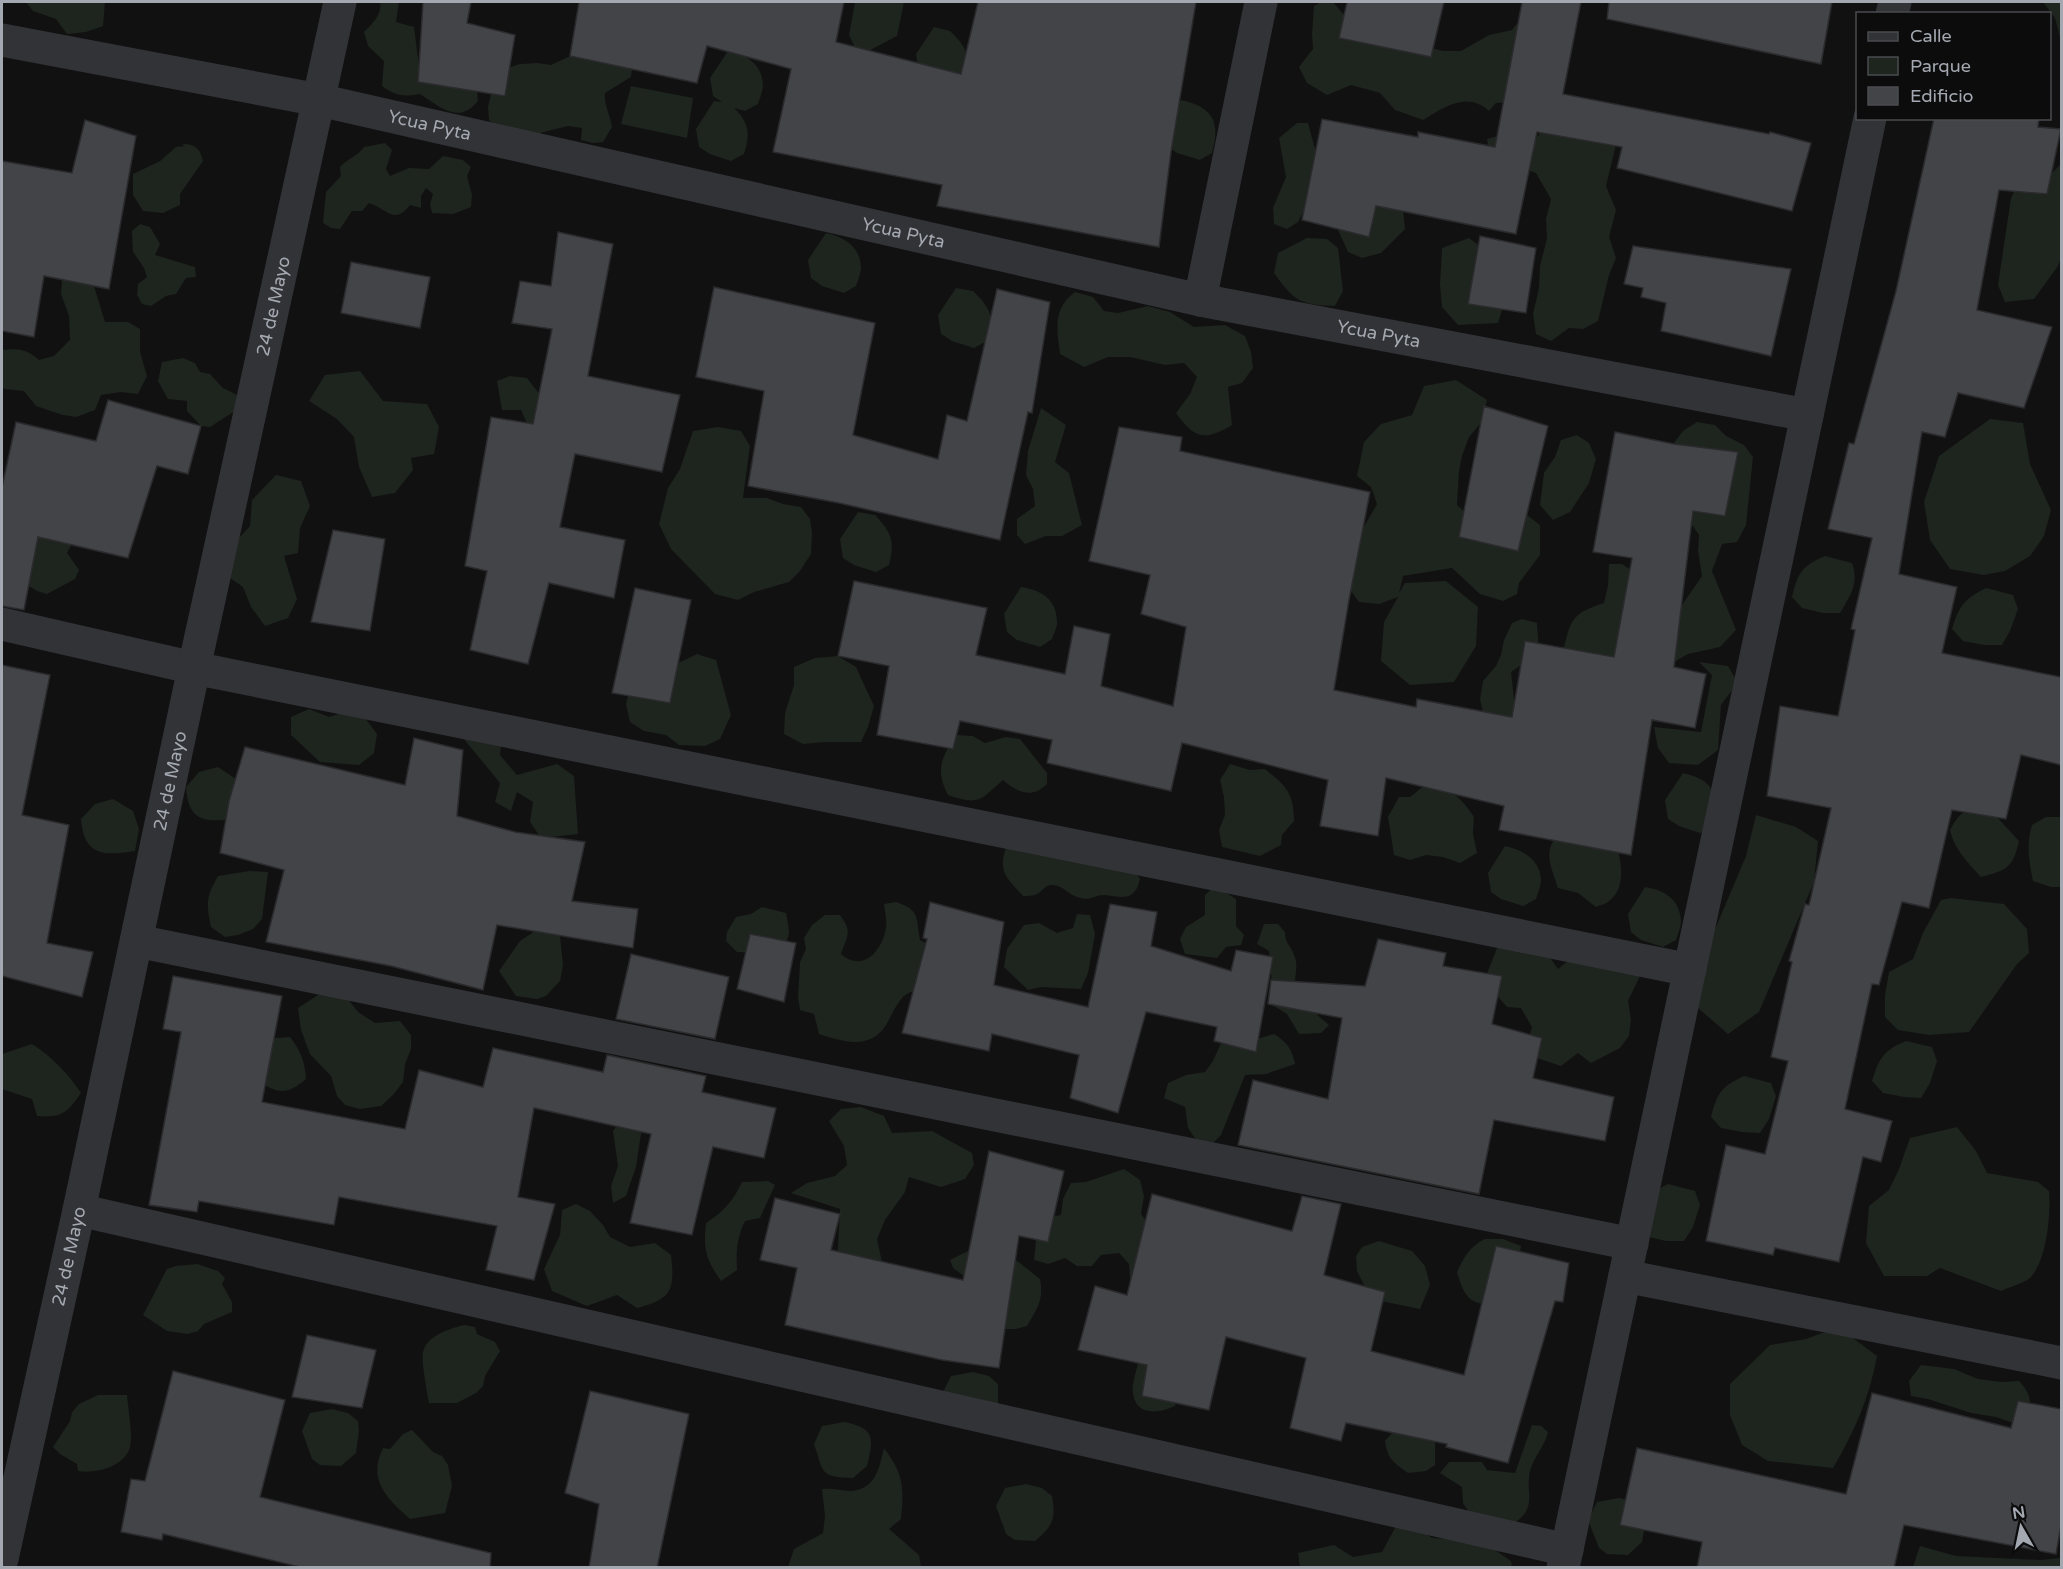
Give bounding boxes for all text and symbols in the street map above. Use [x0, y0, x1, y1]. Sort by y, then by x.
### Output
legend [1856, 12, 2051, 120]
text: Calle [1910, 25, 1952, 47]
text: Parque [1910, 55, 1971, 77]
text: Edificio [1910, 85, 1974, 107]
street label: Ycua Pyta [386, 105, 473, 145]
street label: Ycua Pyta [860, 213, 947, 253]
street label: 24 de Mayo [252, 254, 295, 358]
street label: Ycua Pyta [1335, 315, 1422, 353]
street label: 24 de Mayo [149, 729, 191, 833]
street label: 24 de Mayo [47, 1204, 90, 1308]
north arrow [1991, 1497, 2051, 1557]
text: N [2011, 1502, 2027, 1524]

